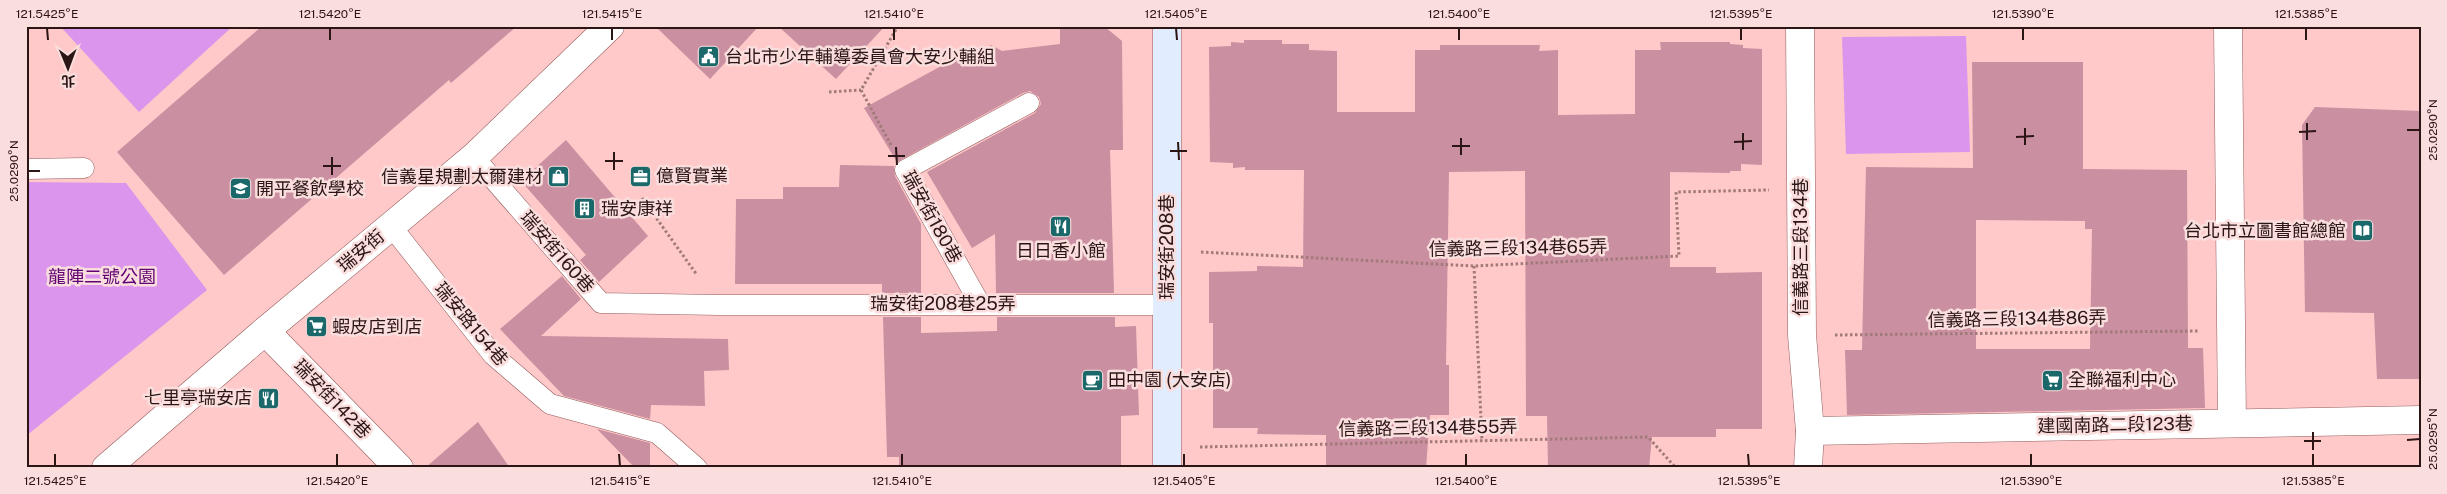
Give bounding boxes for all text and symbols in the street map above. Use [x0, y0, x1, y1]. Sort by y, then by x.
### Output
text: 121.5425°E [16, 7, 78, 21]
text: 121.5420°E [299, 7, 361, 21]
text: 121.5415°E [582, 7, 642, 21]
text: 121.5410°E [864, 7, 924, 21]
text: 121.5405°E [1145, 7, 1207, 21]
text: 121.5400°E [1428, 7, 1490, 21]
text: 121.5395°E [1710, 7, 1772, 21]
text: 121.5390°E [1992, 7, 2054, 21]
text: 121.5385°E [2274, 7, 2338, 21]
north arrow [42, 42, 92, 92]
public building icon: 台北市少年輔導委員會大安少輔組 [697, 45, 721, 69]
place label: 台北市少年輔導委員會大安少輔組 [725, 46, 995, 67]
text: 北 [61, 73, 75, 89]
text: 25.0290°N [2426, 99, 2440, 161]
text: 25.0290°N [7, 140, 21, 202]
office icon: 億賢實業 [628, 164, 652, 188]
shop icon: 信義星規劃太爾建材 [547, 165, 571, 189]
place label: 億賢實業 [656, 165, 728, 186]
place label: 信義星規劃太爾建材 [381, 166, 543, 187]
street label: 瑞安街180巷 [899, 167, 966, 266]
school or university icon: 開平餐飲學校 [228, 177, 252, 201]
place label: 開平餐飲學校 [256, 178, 364, 199]
street label: 信義路三段134巷 [1790, 178, 1811, 316]
street label: 瑞安街208巷 [1156, 194, 1177, 300]
building icon: 瑞安康祥 [573, 197, 597, 221]
place label: 瑞安康祥 [601, 198, 673, 219]
street label: 瑞安街160巷 [516, 207, 599, 297]
restaurant icon: 日日香小館 [1049, 214, 1073, 238]
library icon: 台北市立圖書館總館 [2350, 219, 2374, 243]
place label: 台北市立圖書館總館 [2184, 220, 2346, 241]
street label: 瑞安街 [333, 225, 388, 276]
street label: 信義路三段134巷65弄 [1428, 235, 1608, 260]
place label: 日日香小館 [1016, 240, 1106, 261]
park label: 龍陣二號公園 [48, 266, 156, 287]
street label: 瑞安路154巷 [431, 278, 512, 370]
street label: 瑞安街208巷25弄 [870, 293, 1016, 314]
street label: 信義路三段134巷86弄 [1927, 306, 2107, 331]
supermarket icon: 蝦皮店到店 [304, 315, 328, 339]
place label: 蝦皮店到店 [332, 316, 422, 337]
street label: 瑞安街142巷 [290, 355, 375, 442]
cafe icon: 田中園 (大安店) [1080, 368, 1104, 392]
supermarket icon: 全聯福利中心 [2040, 368, 2064, 392]
place label: 田中園 (大安店) [1108, 369, 1231, 390]
place label: 全聯福利中心 [2068, 369, 2176, 390]
restaurant icon: 七里亭瑞安店 [256, 386, 280, 410]
place label: 七里亭瑞安店 [144, 387, 252, 408]
text: 25.0295°N [2426, 408, 2440, 470]
street label: 建國南路二段123巷 [2037, 413, 2193, 436]
street label: 信義路三段134巷55弄 [1338, 415, 1518, 440]
text: 121.5425°E [24, 474, 86, 488]
text: 121.5420°E [306, 474, 368, 488]
text: 121.5415°E [590, 474, 650, 488]
text: 121.5410°E [872, 474, 932, 488]
text: 121.5405°E [1153, 474, 1215, 488]
text: 121.5400°E [1435, 474, 1497, 488]
text: 121.5395°E [1718, 474, 1780, 488]
text: 121.5390°E [2000, 474, 2062, 488]
text: 121.5385°E [2281, 474, 2345, 488]

